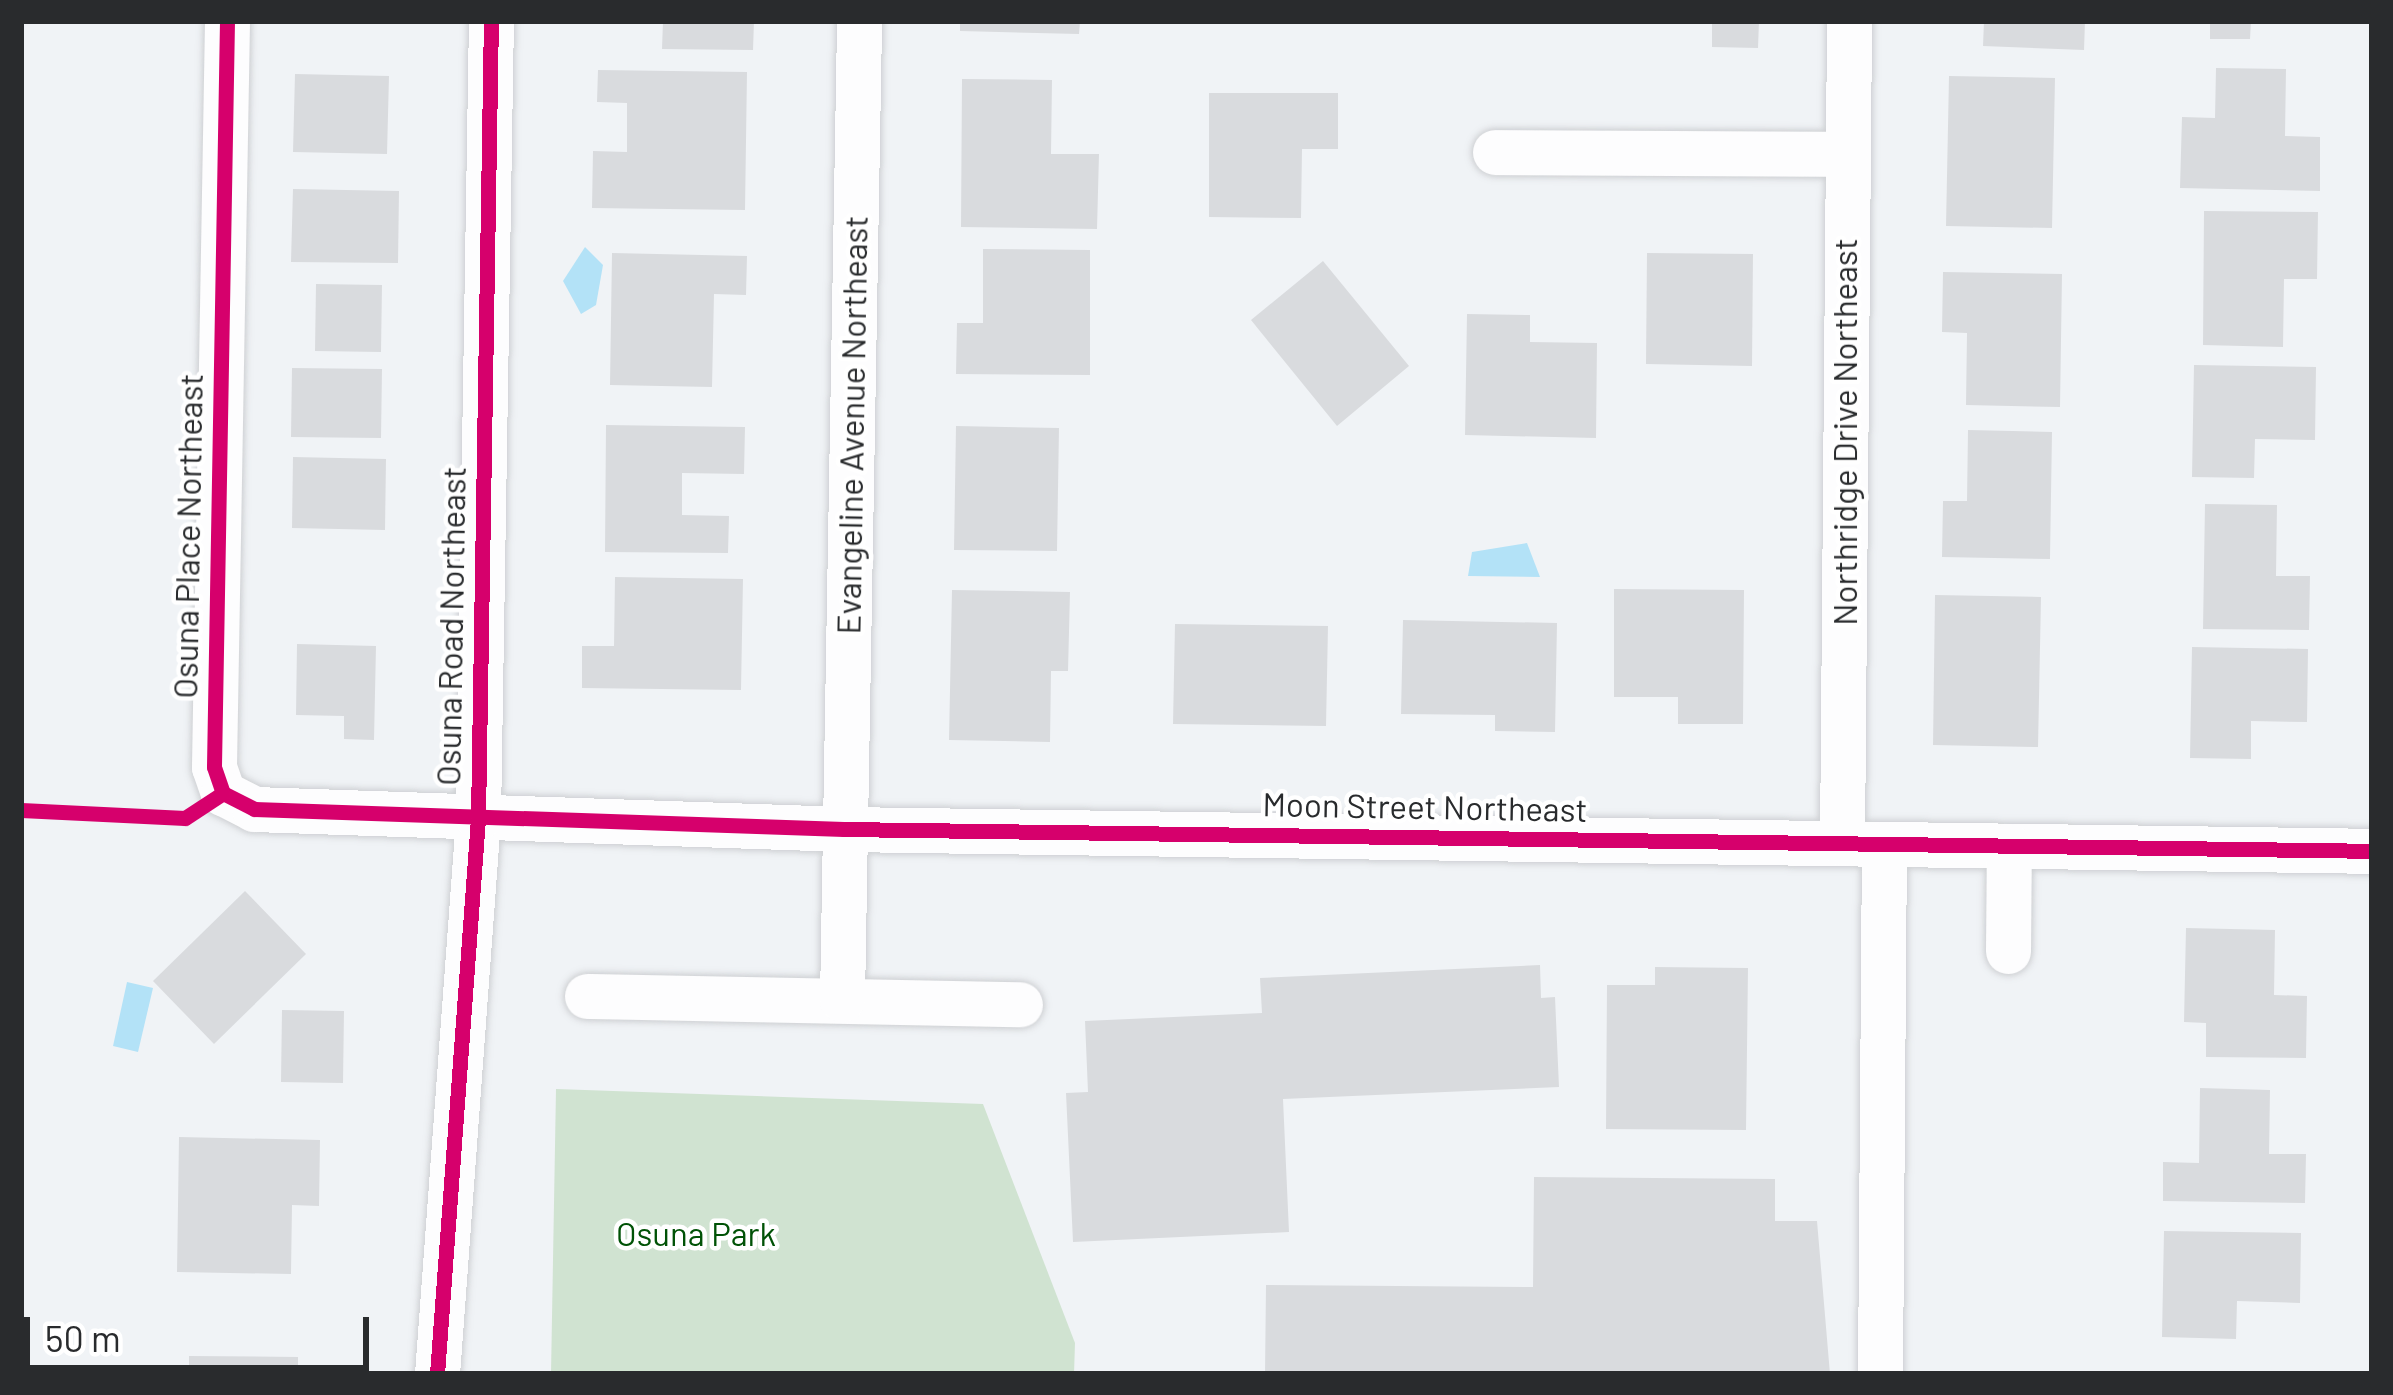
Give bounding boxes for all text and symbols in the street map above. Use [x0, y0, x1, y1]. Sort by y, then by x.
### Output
street label: Evangeline Avenue Northeast [829, 215, 875, 635]
street label: Northridge Drive Northeast [1825, 238, 1865, 626]
street label: Osuna Place Northeast [165, 373, 211, 699]
street label: Osuna Road Northeast [428, 466, 474, 786]
street label: Moon Street Northeast [1262, 784, 1588, 830]
park label: Osuna Park [616, 1214, 776, 1254]
scale bar [30, 1293, 375, 1367]
text: 50 m [45, 1316, 121, 1359]

